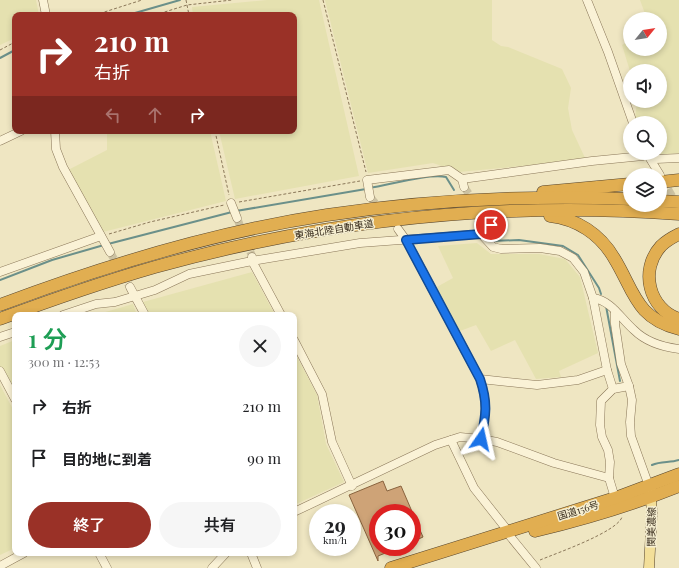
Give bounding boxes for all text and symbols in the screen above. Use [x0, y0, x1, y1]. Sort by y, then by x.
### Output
north arrow [623, 12, 667, 56]
map controls [623, 12, 667, 212]
text: 210 m [94, 22, 169, 59]
icon: right [28, 28, 80, 80]
text: 右折 [94, 60, 130, 84]
button: sound [623, 64, 667, 108]
icon: left [102, 104, 124, 126]
icon: ahead [144, 104, 166, 126]
icon: right [186, 104, 208, 126]
button: search [623, 116, 667, 160]
button: layers [623, 168, 667, 212]
pin [474, 208, 508, 242]
icon: arrive [480, 214, 502, 236]
street label: 東海北陸自動車道 [293, 216, 375, 242]
text: 1 分 [28, 322, 67, 354]
button: close [239, 325, 281, 367]
text: 300 m · 12:53 [28, 353, 100, 370]
icon: right [28, 395, 50, 417]
text: 210 m [242, 396, 281, 416]
text: 右折 [62, 397, 92, 417]
position arrow [460, 418, 502, 460]
icon: arrive [28, 447, 50, 469]
text: 90 m [247, 448, 281, 468]
text: 目的地に到着 [62, 449, 152, 469]
street label: 国道156号 [555, 497, 601, 523]
button: 終了 [28, 502, 151, 548]
button: 共有 [159, 502, 281, 548]
speed limit sign: 30 [369, 504, 421, 556]
street label: 関美濃線 [644, 507, 658, 547]
text: 29 [324, 511, 346, 538]
text: km/h [323, 533, 347, 547]

